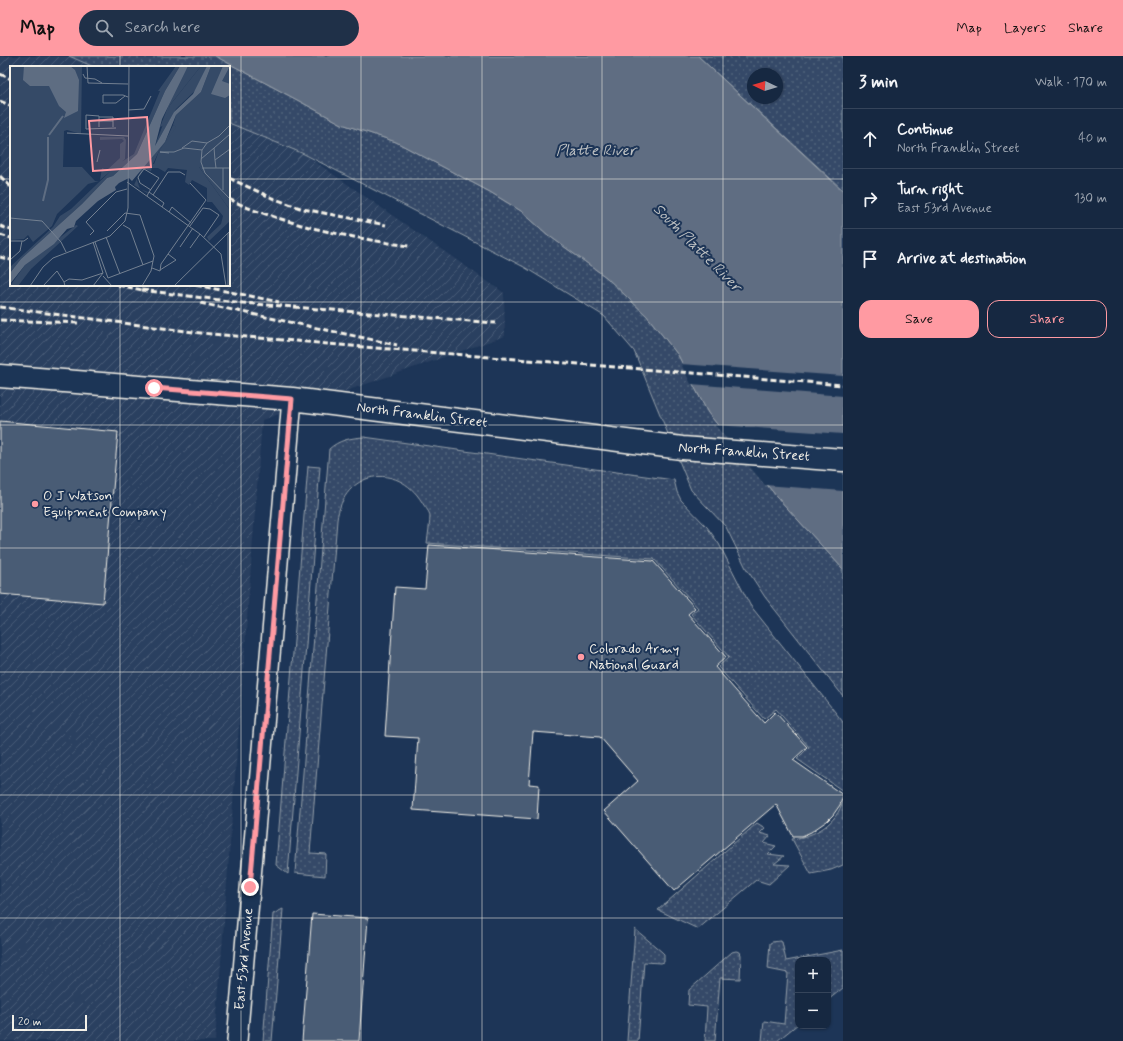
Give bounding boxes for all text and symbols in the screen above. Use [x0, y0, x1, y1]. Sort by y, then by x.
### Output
search box [79, 10, 359, 46]
text: Map [20, 16, 55, 41]
icon: search [93, 17, 115, 39]
text: Search here [125, 18, 200, 38]
text: Map [956, 19, 982, 37]
text: Layers [1004, 19, 1046, 37]
text: Share [1068, 19, 1103, 37]
inset map [10, 66, 230, 286]
north arrow [747, 68, 783, 104]
text: 3 min [859, 71, 898, 93]
text: Walk · 170 m [1035, 74, 1107, 91]
text: Continue [897, 120, 953, 140]
icon: ahead [859, 128, 881, 150]
text: 40 m [1078, 130, 1107, 147]
text: North Franklin Street [897, 140, 1019, 157]
water label: Platte River [556, 141, 638, 161]
text: Turn right [897, 180, 964, 200]
icon: right [859, 188, 881, 210]
text: 130 m [1074, 190, 1107, 207]
water label: South Platte River [649, 200, 747, 298]
text: East 53rd Avenue [897, 200, 992, 217]
icon: arrive [859, 248, 881, 270]
text: Arrive at destination [897, 249, 1026, 269]
button: Save [859, 300, 979, 338]
button: Share [987, 300, 1107, 338]
route start [145, 379, 163, 397]
street label: North Franklin Street [356, 398, 488, 432]
street label: North Franklin Street [678, 438, 810, 466]
place label: O J Watson Equipment Company [43, 487, 167, 521]
marker: O J Watson Equipment Company [30, 499, 40, 509]
place label: Colorado Army National Guard [589, 640, 679, 674]
marker: Colorado Army National Guard [576, 652, 586, 662]
route end [241, 878, 259, 896]
street label: East 53rd Avenue [231, 907, 257, 1011]
map controls [795, 957, 831, 1029]
button: + [795, 957, 831, 993]
button: − [795, 993, 831, 1029]
scale bar [12, 1013, 87, 1032]
text: 20 m [18, 1015, 41, 1029]

